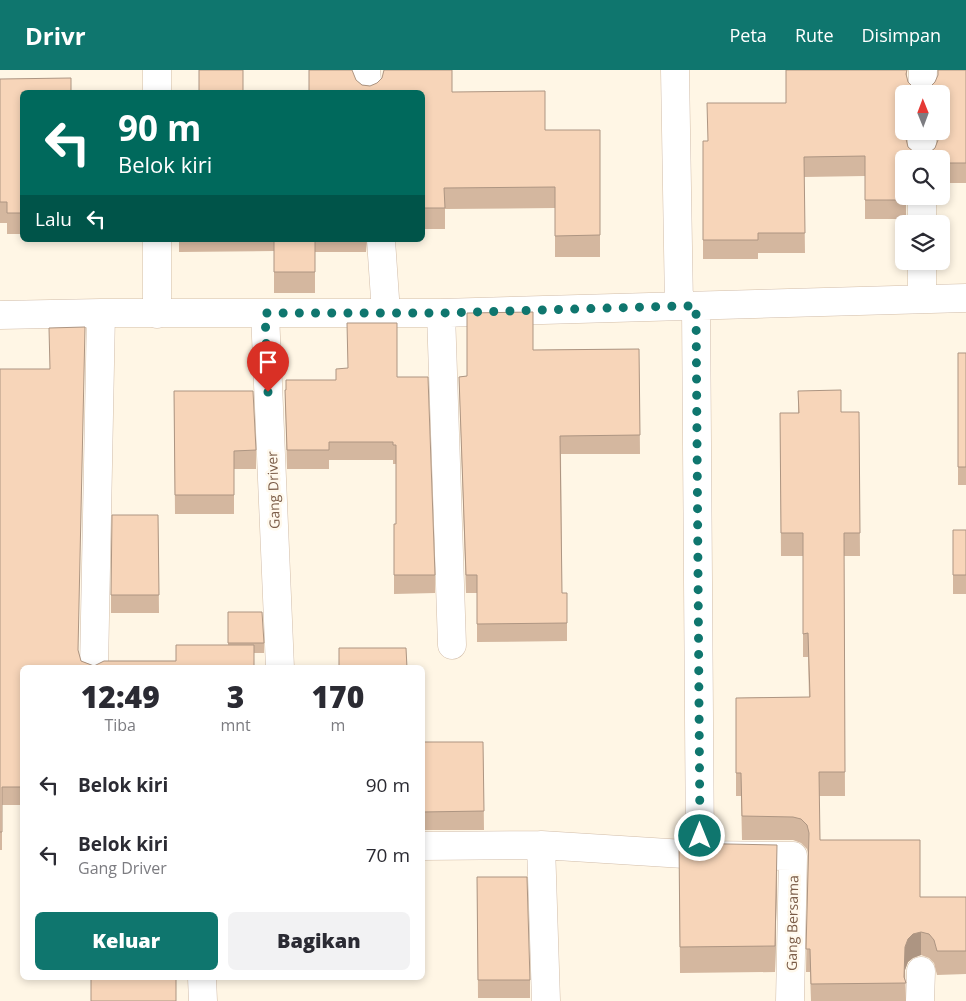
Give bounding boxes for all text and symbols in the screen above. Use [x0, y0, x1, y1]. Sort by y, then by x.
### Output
text: Drivr [25, 19, 86, 52]
text: Peta [730, 23, 767, 47]
text: Rute [795, 23, 834, 47]
text: Disimpan [862, 23, 941, 47]
north arrow [895, 85, 950, 140]
map controls [895, 85, 950, 270]
text: 90 m [118, 104, 201, 151]
icon: left [35, 110, 100, 175]
text: Belok kiri [118, 149, 212, 179]
button: search [895, 150, 950, 205]
icon: left [82, 205, 110, 233]
text: Lalu [35, 206, 72, 232]
button: layers [895, 215, 950, 270]
pin [247, 341, 289, 392]
icon: arrive [254, 348, 282, 376]
street label: Gang Driver [262, 451, 284, 529]
text: 12:49 [81, 676, 160, 717]
text: 3 [227, 676, 244, 717]
text: 170 [312, 676, 364, 717]
text: Tiba [104, 714, 136, 736]
text: mnt [220, 714, 251, 736]
text: m [330, 714, 345, 736]
icon: left [35, 771, 63, 799]
text: Belok kiri [78, 772, 168, 798]
text: 90 m [366, 772, 410, 798]
position arrow [673, 809, 725, 861]
text: Belok kiri [78, 831, 168, 857]
icon: left [35, 841, 63, 869]
text: 70 m [366, 842, 410, 868]
text: Gang Driver [78, 857, 167, 879]
street label: Gang Bersama [782, 875, 802, 971]
button: Keluar [35, 912, 218, 970]
button: Bagikan [228, 912, 410, 970]

